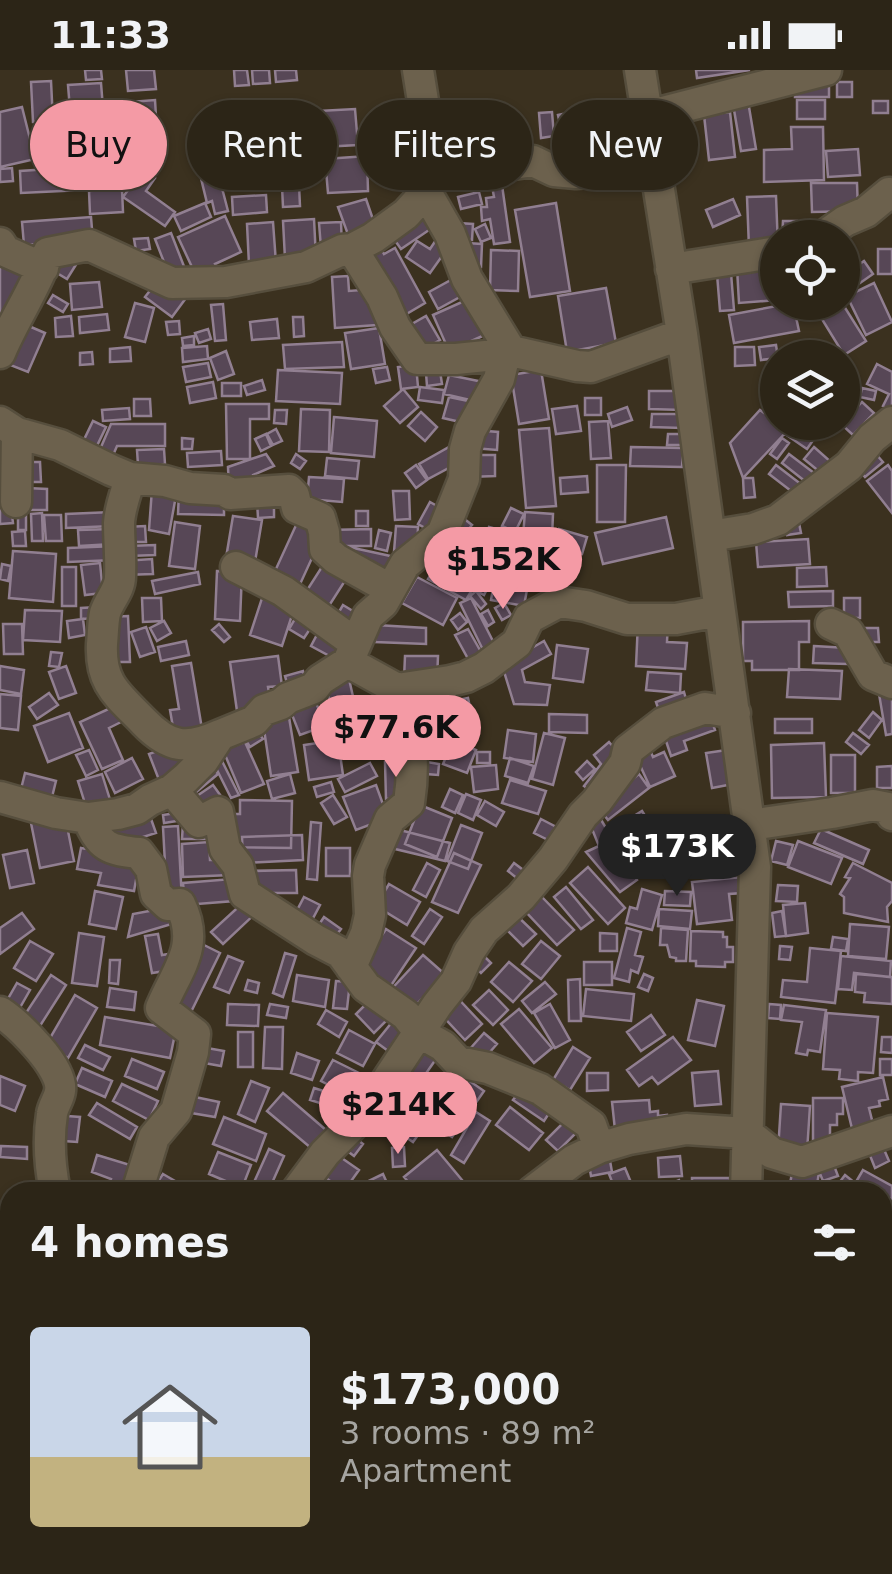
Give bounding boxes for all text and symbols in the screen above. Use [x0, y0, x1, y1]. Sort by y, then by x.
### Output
text: 11:33 [50, 13, 171, 57]
chip: Buy [30, 100, 167, 190]
chip: Rent [187, 100, 337, 190]
chip: Filters [357, 100, 532, 190]
chip: New [552, 100, 698, 190]
map controls [760, 220, 860, 440]
button: locate [760, 220, 860, 320]
button: layers [760, 340, 860, 440]
pin: $152K [433, 527, 573, 612]
text: $152K [446, 540, 560, 578]
pin: $77.6K [315, 695, 477, 780]
text: $77.6K [333, 708, 459, 746]
pin: $173K [607, 814, 747, 899]
text: $173K [620, 827, 734, 865]
pin: $214K [328, 1072, 468, 1157]
text: $214K [341, 1085, 455, 1123]
icon: filters [807, 1215, 862, 1270]
text: 4 homes [30, 1218, 230, 1267]
text: $173,000 [340, 1365, 561, 1414]
icon: home [110, 1367, 230, 1487]
text: 3 rooms · 89 m² [340, 1414, 595, 1452]
text: Apartment [340, 1452, 511, 1490]

